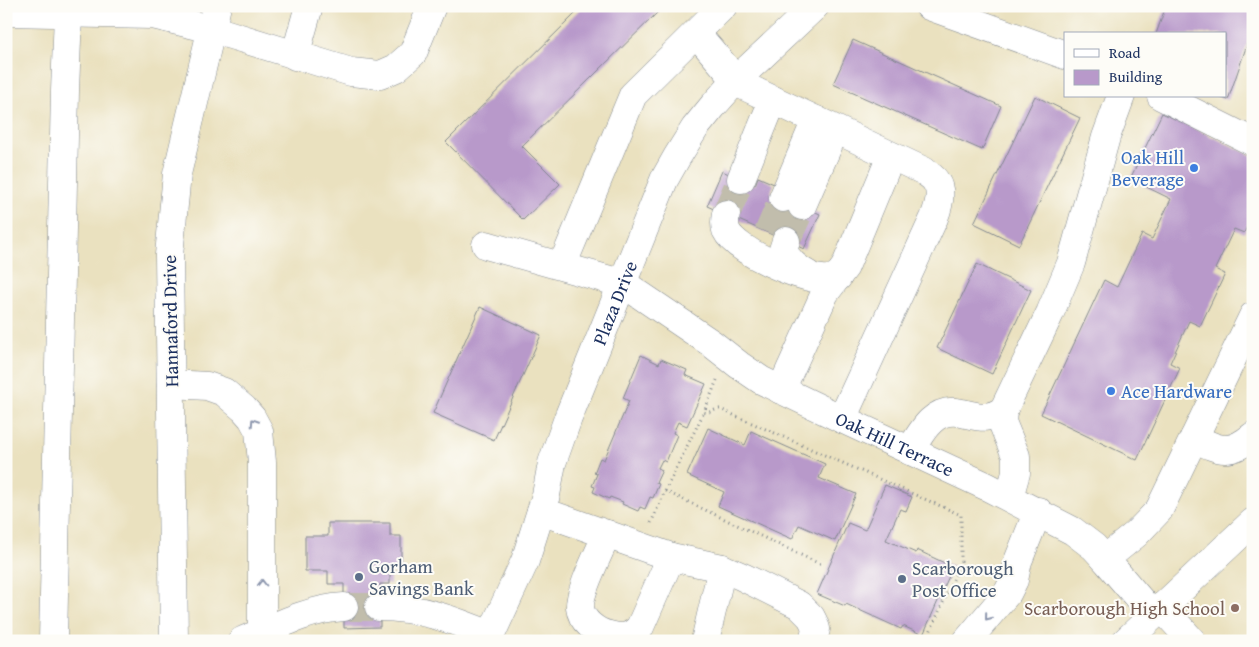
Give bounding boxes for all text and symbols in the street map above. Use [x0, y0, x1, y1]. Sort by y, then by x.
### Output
legend [1064, 32, 1226, 98]
text: Road [1109, 42, 1140, 63]
text: Building [1109, 66, 1163, 87]
place label: Oak Hill Beverage [1111, 143, 1184, 193]
marker: Oak Hill Beverage [1188, 162, 1200, 174]
street label: Hannaford Drive [155, 255, 185, 387]
street label: Plaza Drive [585, 256, 644, 349]
place label: Ace Hardware [1121, 377, 1232, 405]
marker: Ace Hardware [1105, 385, 1117, 397]
street label: Oak Hill Terrace [831, 404, 959, 483]
one-way arrow [251, 419, 260, 428]
place label: Gorham Savings Bank [369, 552, 474, 602]
place label: Scarborough Post Office [912, 554, 1014, 604]
marker: Gorham Savings Bank [353, 571, 365, 583]
marker: Scarborough Post Office [896, 573, 908, 585]
one-way arrow [257, 579, 267, 586]
place label: Scarborough High School [1024, 594, 1225, 622]
marker: Scarborough High School [1229, 602, 1241, 614]
one-way arrow [985, 611, 993, 620]

